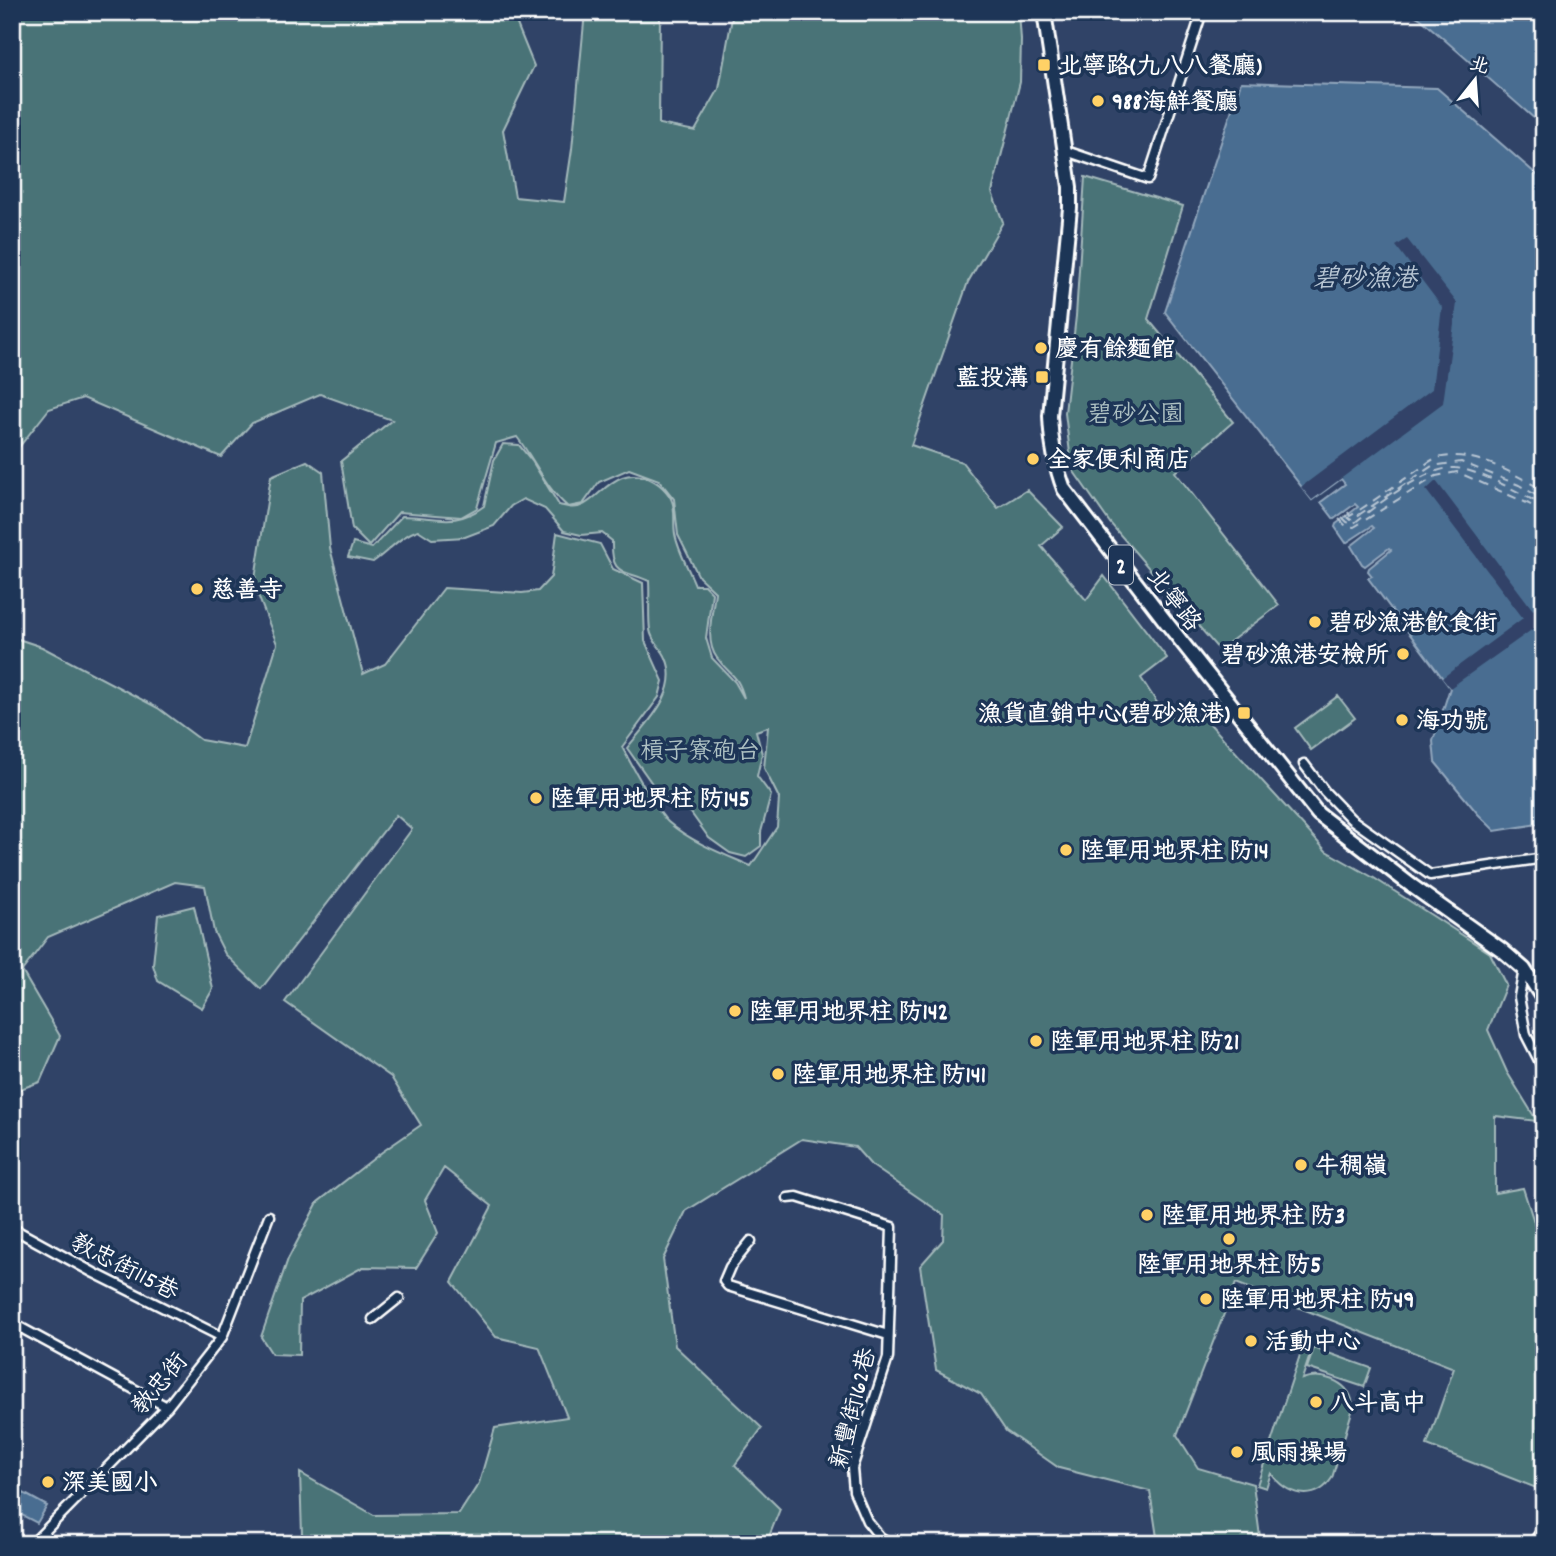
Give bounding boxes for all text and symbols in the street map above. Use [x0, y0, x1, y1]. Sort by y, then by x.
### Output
north arrow [1440, 46, 1510, 116]
place label: 北寧路(九八八餐廳) [1058, 51, 1262, 85]
text: 北 [1466, 51, 1492, 83]
marker: 北寧路(九八八餐廳) [1036, 57, 1052, 73]
place label: 988海鮮餐廳 [1112, 87, 1238, 121]
marker: 988海鮮餐廳 [1090, 93, 1106, 109]
water label: 碧砂漁港 [1313, 262, 1420, 299]
place label: 慶有餘麵館 [1055, 334, 1175, 368]
marker: 慶有餘麵館 [1033, 340, 1049, 356]
place label: 藍投溝 [956, 363, 1028, 397]
marker: 藍投溝 [1034, 369, 1050, 385]
park label: 碧砂公園 [1088, 399, 1184, 433]
place label: 全家便利商店 [1047, 445, 1191, 479]
marker: 全家便利商店 [1025, 451, 1041, 467]
road number: 2 [1109, 545, 1133, 584]
street label: 北寧路 [1137, 562, 1208, 640]
place label: 慈善寺 [211, 575, 283, 609]
marker: 慈善寺 [189, 581, 205, 597]
place label: 碧砂漁港飲食街 [1329, 608, 1497, 642]
marker: 碧砂漁港飲食街 [1307, 614, 1323, 630]
place label: 碧砂漁港安檢所 [1221, 640, 1389, 674]
marker: 碧砂漁港安檢所 [1395, 646, 1411, 662]
place label: 漁貨直銷中心(碧砂漁港) [978, 699, 1230, 733]
marker: 漁貨直銷中心(碧砂漁港) [1236, 705, 1252, 721]
place label: 海功號 [1416, 706, 1488, 740]
marker: 海功號 [1394, 712, 1410, 728]
park label: 槓子寮砲台 [640, 736, 760, 770]
place label: 陸軍用地界柱 防145 [550, 784, 750, 818]
marker: 陸軍用地界柱 防145 [528, 790, 544, 806]
place label: 陸軍用地界柱 防14 [1080, 836, 1269, 870]
marker: 陸軍用地界柱 防14 [1058, 842, 1074, 858]
place label: 陸軍用地界柱 防142 [749, 997, 948, 1031]
marker: 陸軍用地界柱 防142 [727, 1003, 743, 1019]
place label: 陸軍用地界柱 防21 [1050, 1027, 1239, 1061]
marker: 陸軍用地界柱 防21 [1028, 1033, 1044, 1049]
place label: 陸軍用地界柱 防141 [792, 1060, 986, 1094]
marker: 陸軍用地界柱 防141 [770, 1066, 786, 1082]
place label: 牛稠嶺 [1315, 1151, 1387, 1185]
marker: 牛稠嶺 [1293, 1157, 1309, 1173]
place label: 陸軍用地界柱 防3 [1161, 1201, 1345, 1235]
marker: 陸軍用地界柱 防3 [1139, 1207, 1155, 1223]
street label: 教忠街115巷 [64, 1227, 184, 1311]
marker: 陸軍用地界柱 防5 [1221, 1231, 1237, 1247]
place label: 陸軍用地界柱 防5 [1137, 1250, 1321, 1284]
place label: 陸軍用地界柱 防49 [1220, 1285, 1414, 1319]
marker: 陸軍用地界柱 防49 [1198, 1291, 1214, 1307]
place label: 活動中心 [1265, 1327, 1361, 1361]
marker: 活動中心 [1243, 1333, 1259, 1349]
street label: 新豐街162巷 [823, 1345, 886, 1473]
street label: 教忠街 [125, 1346, 197, 1423]
place label: 八斗高中 [1330, 1388, 1426, 1422]
marker: 八斗高中 [1308, 1394, 1324, 1410]
place label: 風雨操場 [1251, 1438, 1347, 1472]
marker: 風雨操場 [1229, 1444, 1245, 1460]
place label: 深美國小 [62, 1468, 158, 1502]
marker: 深美國小 [40, 1474, 56, 1490]

